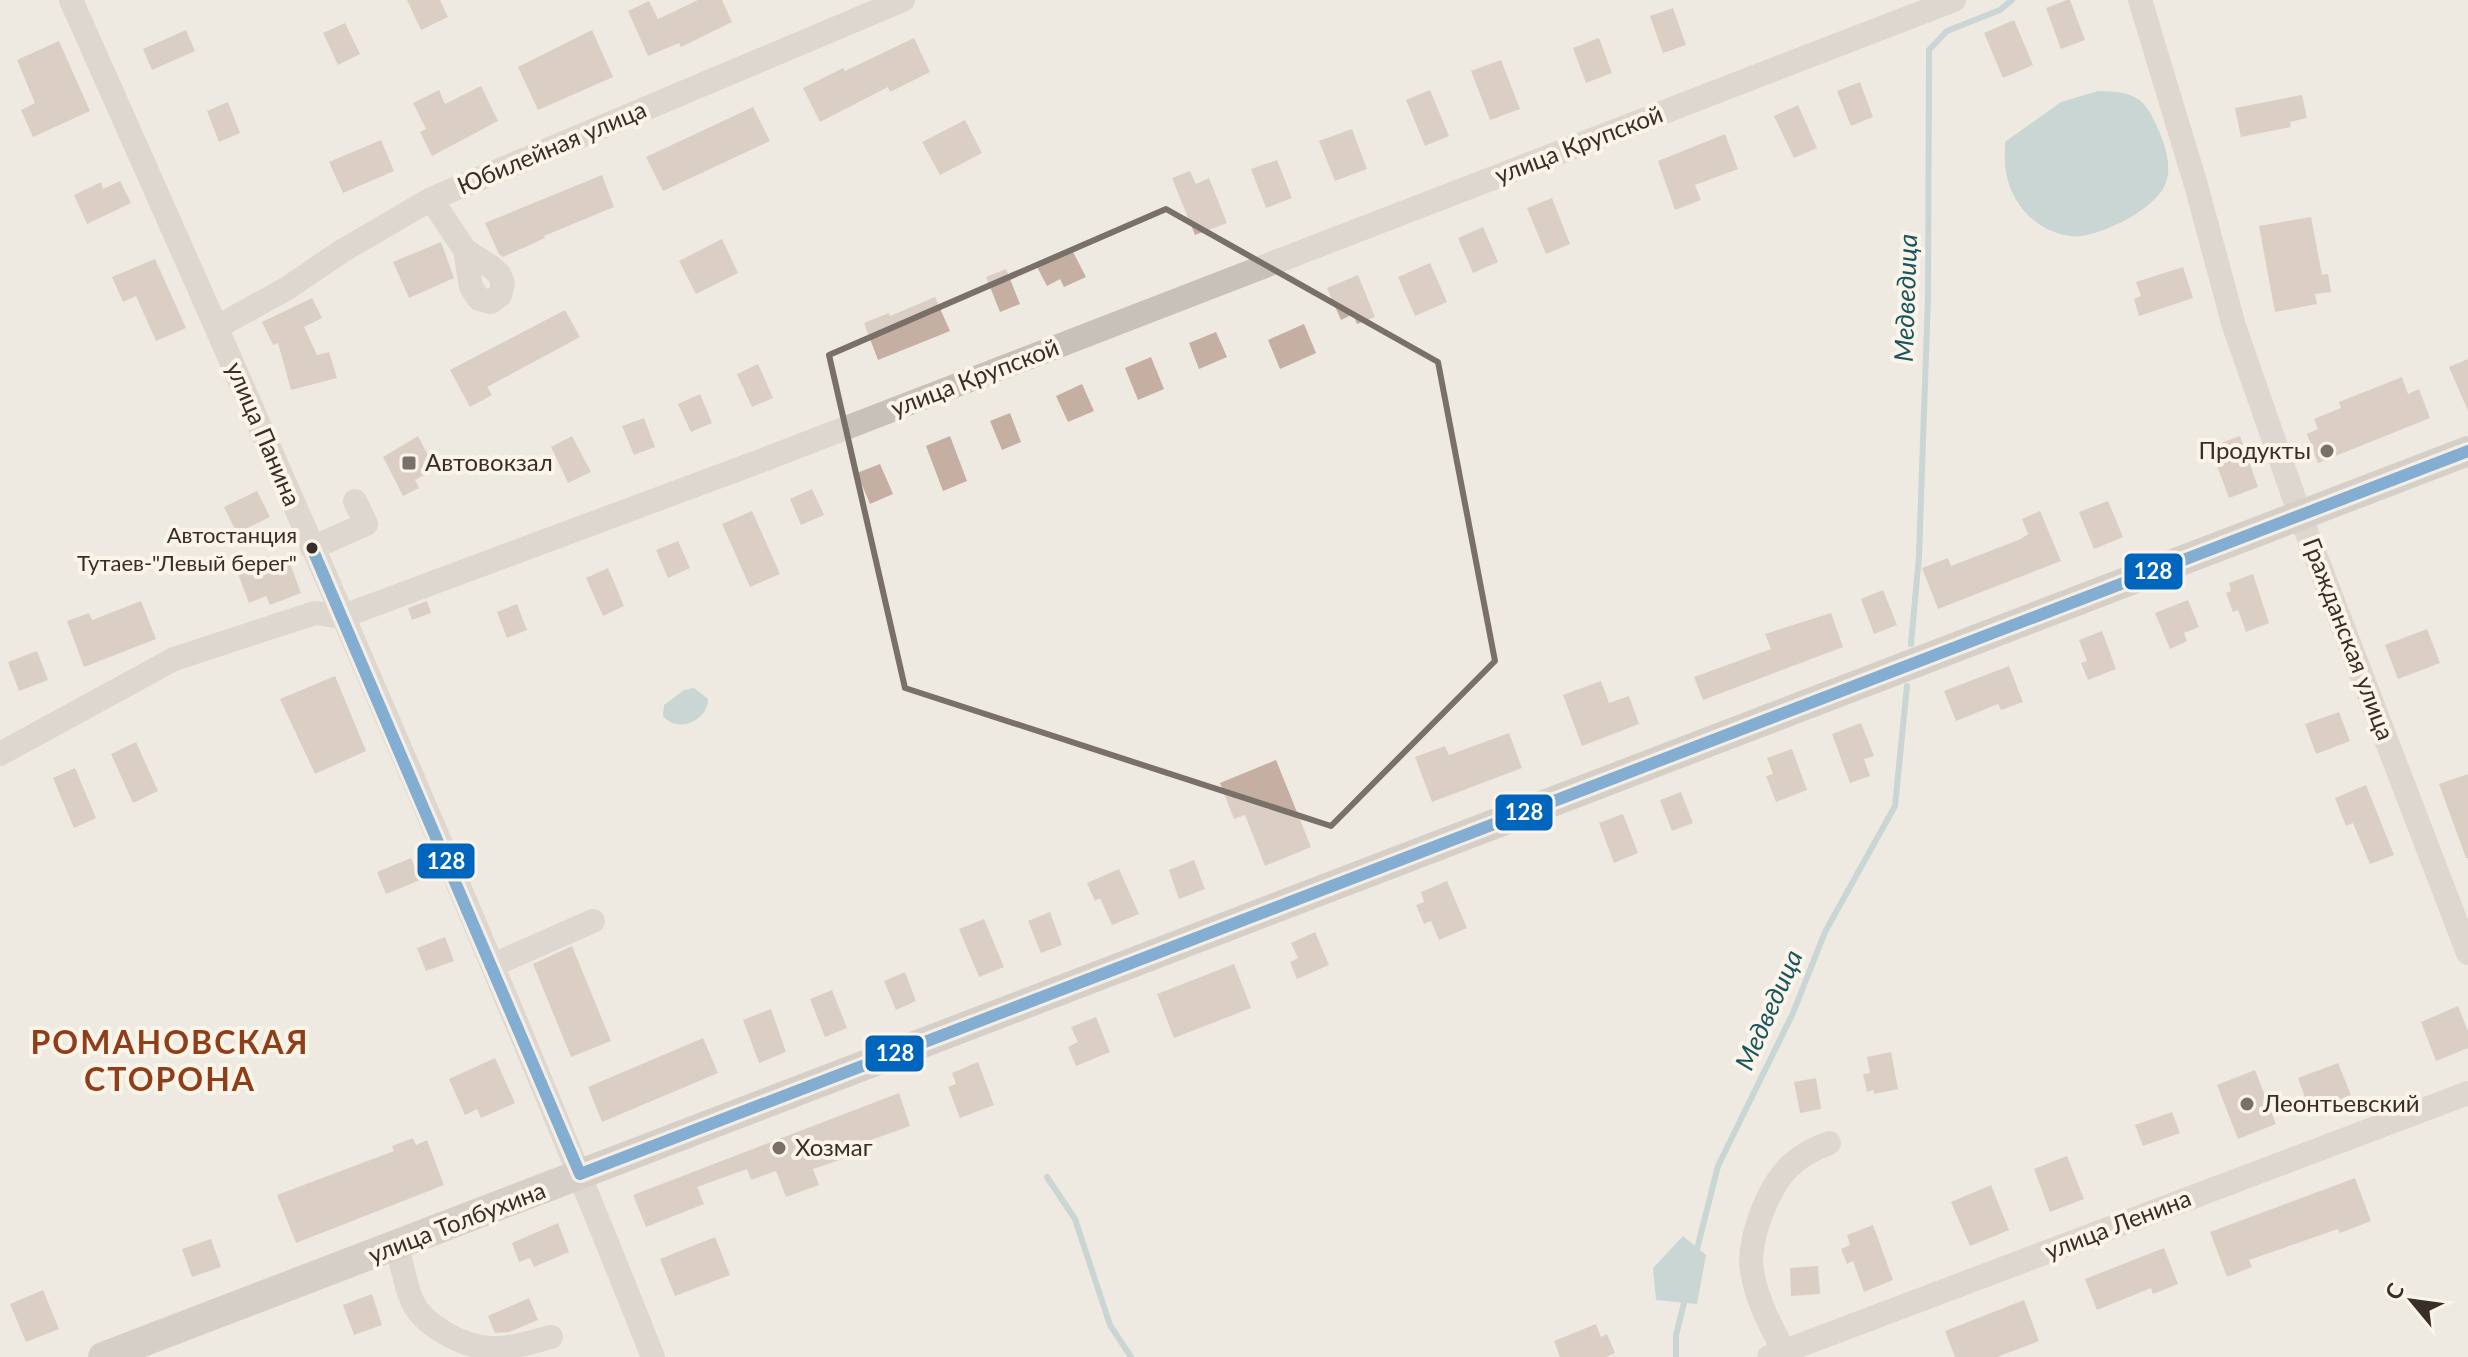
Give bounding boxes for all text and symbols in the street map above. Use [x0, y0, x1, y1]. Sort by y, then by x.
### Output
street label: Юбилейная улица [453, 94, 650, 199]
street label: улица Крупской [1490, 98, 1666, 189]
water label: Медведица [1887, 233, 1923, 363]
street label: улица Крупской [886, 331, 1062, 422]
street label: улица Панина [221, 357, 308, 510]
place label: Продукты [2198, 435, 2311, 464]
marker: Продукты [2318, 442, 2336, 460]
place label: Автовокзал [425, 447, 553, 476]
marker: Автовокзал [400, 454, 418, 472]
place label: Автостанция Тутаев-"Левый берег" [77, 521, 297, 576]
street label: Гражданская улица [2298, 533, 2401, 744]
marker: Автостанция Тутаев-"Левый берег" [304, 540, 320, 556]
line badge: 128 [2123, 552, 2184, 591]
text: 128 [2134, 557, 2172, 584]
line badge: 128 [1494, 793, 1554, 832]
text: 128 [1505, 798, 1543, 825]
line badge: 128 [416, 842, 476, 880]
text: 128 [427, 847, 465, 874]
water label: Медведица [1727, 945, 1809, 1075]
district label: РОМАНОВСКАЯ СТОРОНА [31, 1022, 309, 1098]
line badge: 128 [864, 1034, 925, 1073]
text: 128 [876, 1039, 914, 1066]
place label: Леонтьевский [2262, 1088, 2420, 1117]
marker: Леонтьевский [2238, 1095, 2256, 1113]
place label: Хозмаг [795, 1132, 873, 1161]
marker: Хозмаг [770, 1139, 788, 1157]
street label: улица Толбухина [364, 1174, 549, 1269]
street label: улица Ленина [2040, 1182, 2195, 1265]
north arrow [2372, 1261, 2452, 1341]
text: С [2379, 1278, 2410, 1304]

